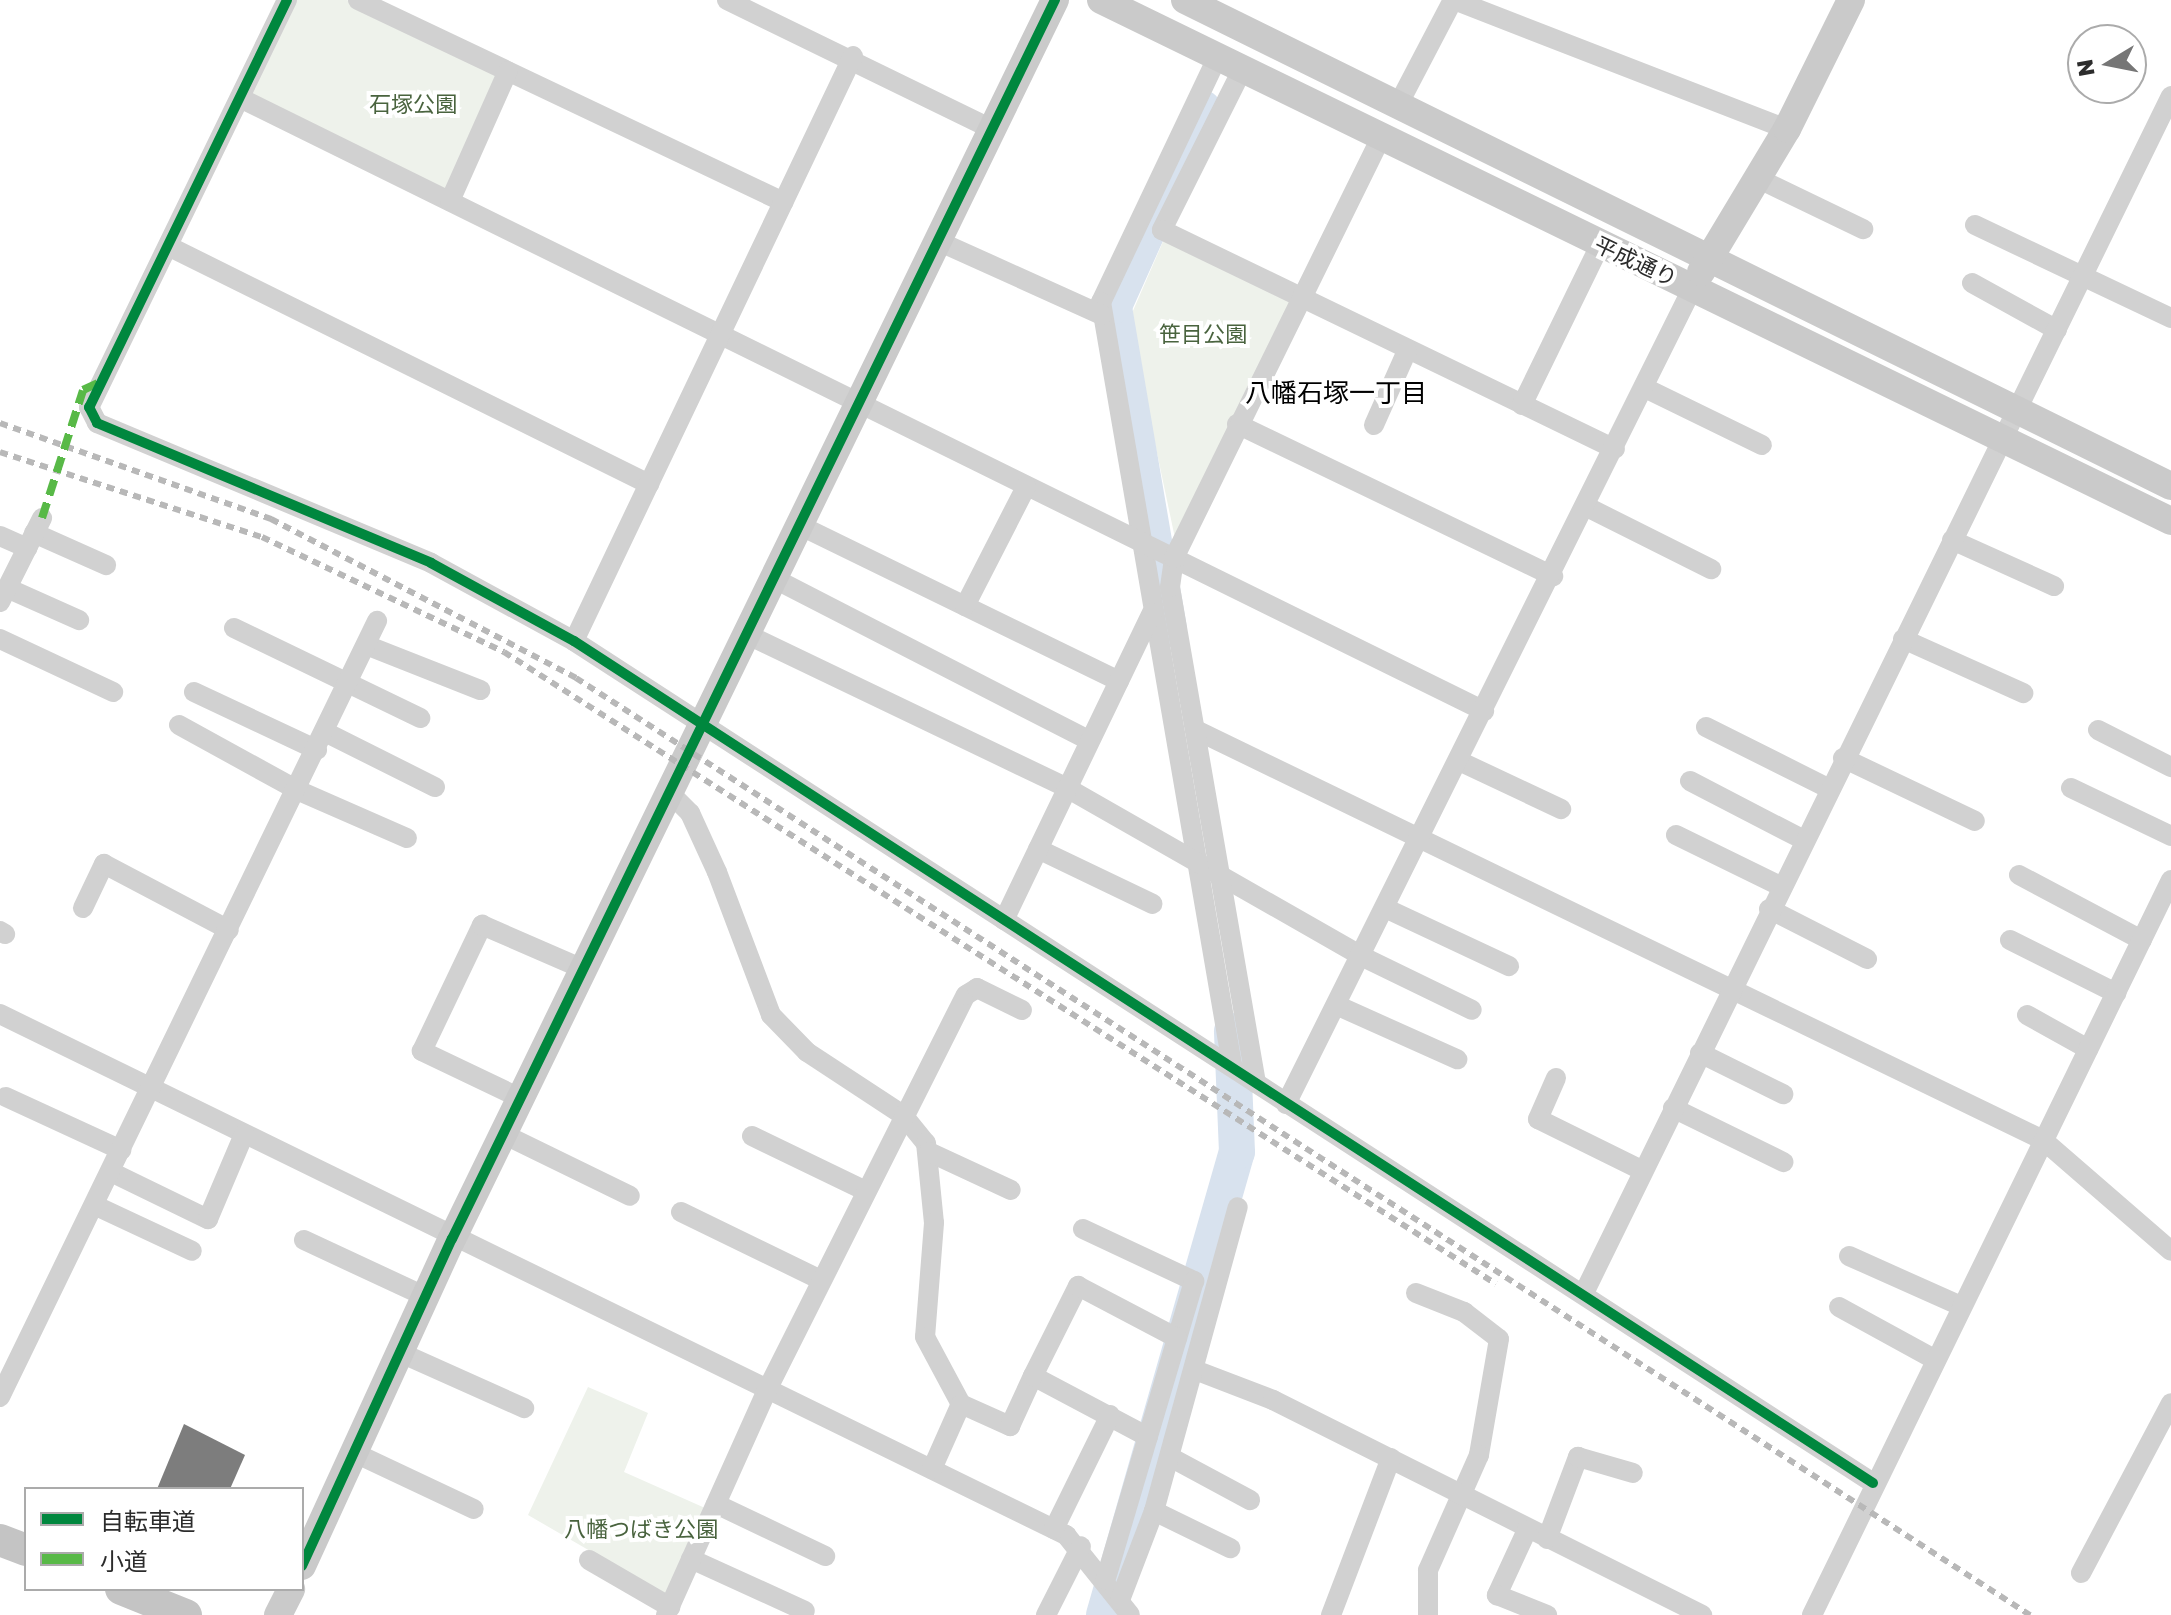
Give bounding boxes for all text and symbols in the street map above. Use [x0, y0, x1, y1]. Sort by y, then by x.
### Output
north arrow [2067, 24, 2147, 104]
text: N [2070, 57, 2100, 78]
park label: 石塚公園 [369, 91, 457, 117]
street label: 平成通り [1591, 230, 1681, 292]
park label: 笹目公園 [1159, 321, 1247, 347]
district label: 八幡石塚一丁目 [1245, 377, 1427, 409]
legend [24, 1487, 304, 1591]
text: 自転車道 [100, 1506, 196, 1535]
park label: 八幡つばき公園 [564, 1516, 718, 1542]
text: 小道 [100, 1546, 148, 1575]

